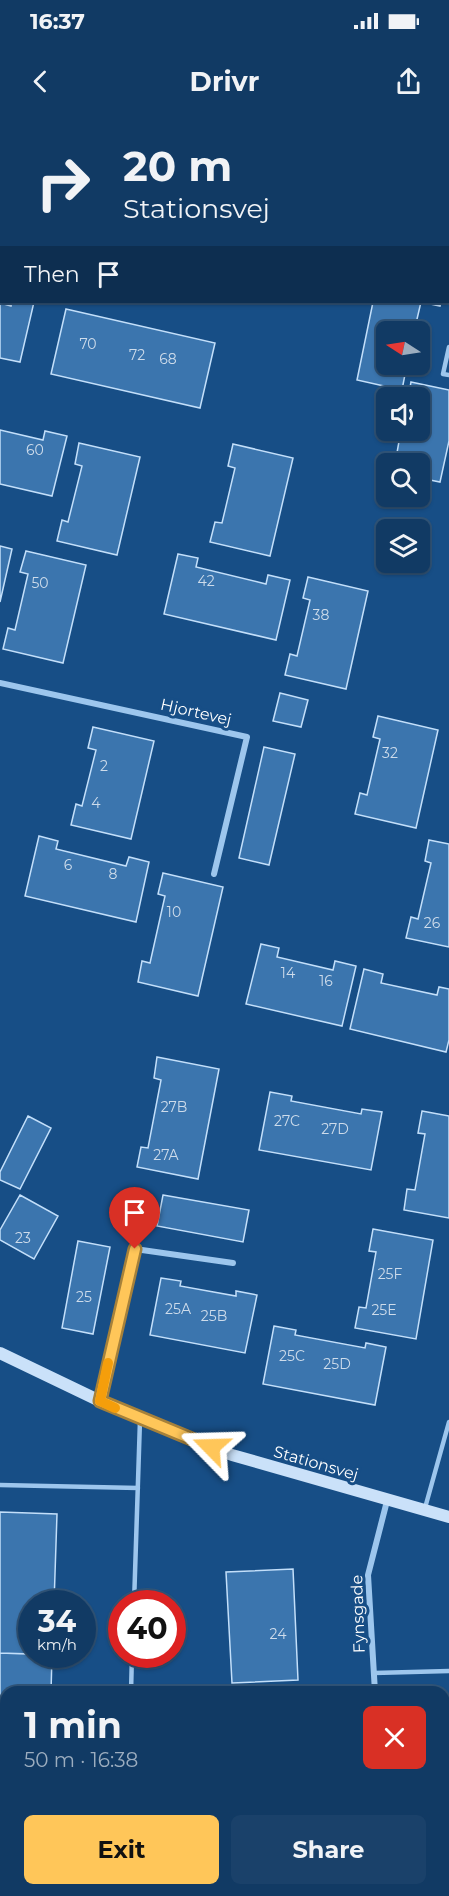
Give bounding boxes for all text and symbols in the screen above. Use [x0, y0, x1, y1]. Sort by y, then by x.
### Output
text: 16:37 [30, 8, 85, 35]
icon: back [24, 65, 57, 98]
text: Drivr [190, 65, 259, 98]
icon: share [392, 65, 425, 98]
text: 20 m [123, 140, 232, 192]
icon: right [24, 144, 102, 222]
text: Stationsvej [123, 192, 270, 225]
icon: arrive [92, 258, 125, 291]
text: Then [24, 261, 80, 288]
north arrow [376, 321, 430, 375]
map controls [376, 321, 430, 573]
house number: 70 [79, 335, 97, 353]
house number: 72 [129, 346, 145, 364]
house number: 68 [159, 350, 177, 368]
button: sound [376, 387, 430, 441]
house number: 60 [26, 441, 44, 459]
button: search [376, 453, 430, 507]
button: layers [376, 519, 430, 573]
house number: 42 [197, 572, 215, 590]
house number: 50 [31, 574, 49, 592]
house number: 38 [313, 606, 329, 624]
street label: Hjortevej [159, 695, 233, 729]
house number: 32 [382, 744, 398, 762]
house number: 2 [100, 757, 108, 775]
house number: 4 [91, 794, 101, 812]
house number: 6 [64, 856, 73, 874]
house number: 8 [109, 865, 118, 883]
house number: 10 [167, 903, 181, 921]
house number: 26 [424, 914, 441, 932]
house number: 14 [281, 964, 296, 982]
house number: 16 [319, 972, 333, 990]
house number: 27B [161, 1098, 187, 1116]
house number: 27C [274, 1112, 300, 1130]
house number: 27D [321, 1120, 349, 1138]
house number: 27A [153, 1146, 180, 1164]
pin [109, 1187, 160, 1249]
icon: arrive [118, 1196, 151, 1229]
house number: 23 [15, 1229, 31, 1247]
house number: 25F [378, 1265, 403, 1283]
house number: 25 [76, 1288, 92, 1306]
house number: 25A [165, 1300, 192, 1318]
house number: 25E [371, 1301, 397, 1319]
house number: 25B [201, 1307, 227, 1325]
house number: 25C [279, 1347, 305, 1365]
house number: 25D [323, 1355, 351, 1373]
position arrow [179, 1415, 243, 1479]
street label: Stationsvej [272, 1442, 360, 1484]
street label: Fynsgade [347, 1575, 369, 1653]
speed limit sign: 40 [108, 1590, 186, 1668]
text: 34 [38, 1603, 76, 1640]
house number: 24 [270, 1625, 287, 1643]
text: km/h [37, 1635, 77, 1654]
text: 1 min [24, 1703, 122, 1747]
button: close [363, 1706, 426, 1769]
text: 50 m · 16:38 [24, 1748, 138, 1772]
button: Exit [24, 1815, 219, 1884]
button: Share [231, 1815, 426, 1884]

